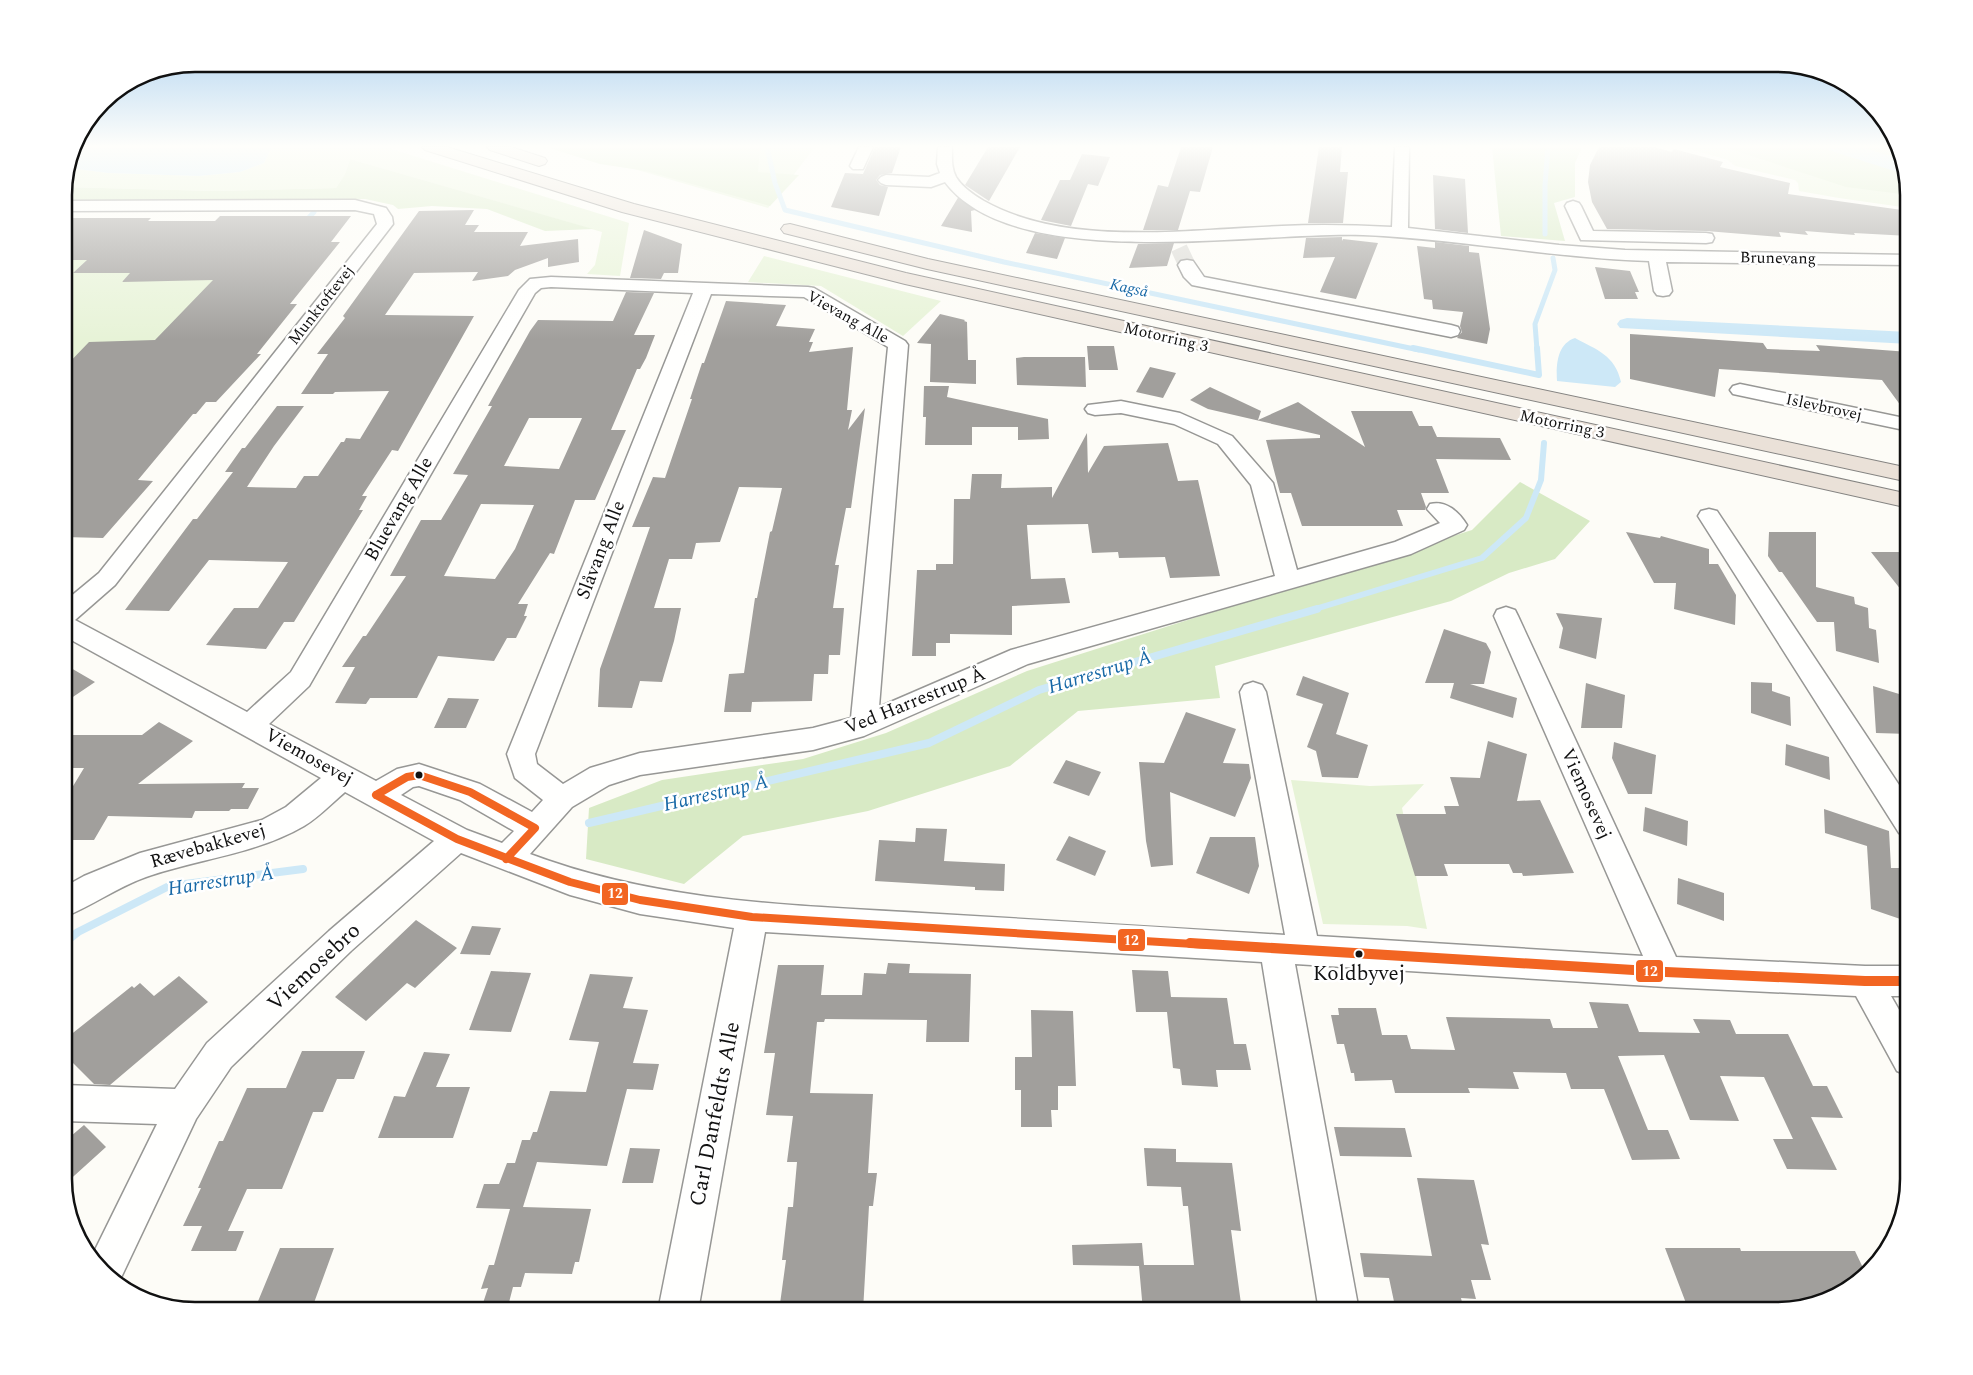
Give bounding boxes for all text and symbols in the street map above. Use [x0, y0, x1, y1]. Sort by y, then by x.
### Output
street label: Brunevang [1740, 245, 1816, 271]
street label: Munktoftevej [282, 260, 360, 350]
water label: Kagså [1107, 272, 1151, 304]
street label: Vievang Alle [802, 284, 894, 350]
street label: Motorring 3 [1121, 316, 1211, 358]
street label: Islevbrovej [1784, 387, 1864, 427]
street label: Motorring 3 [1517, 403, 1607, 445]
street label: Bluevang Alle [357, 451, 441, 567]
street label: Slåvang Alle [569, 496, 633, 604]
water label: Harrestrup Å [1044, 642, 1156, 702]
street label: Ved Harrestrup Å [840, 660, 990, 742]
street label: Viemosevej [259, 721, 359, 793]
street label: Viemosevej [1553, 744, 1619, 844]
water label: Harrestrup Å [660, 766, 772, 820]
unlabelled marker [414, 770, 424, 780]
street label: Rævebakkevej [147, 816, 269, 876]
water label: Harrestrup Å [166, 858, 276, 904]
line badge: 12 [601, 882, 629, 906]
text: 12 [607, 883, 623, 904]
street label: Viemosebro [260, 915, 368, 1019]
line badge: 12 [1117, 928, 1146, 952]
text: 12 [1123, 930, 1139, 951]
marker: Koldbyvej [1354, 949, 1364, 959]
place label: Koldbyvej [1313, 958, 1405, 990]
line badge: 12 [1635, 959, 1664, 983]
text: 12 [1642, 961, 1658, 982]
street label: Carl Danfeldts Alle [681, 1019, 749, 1209]

